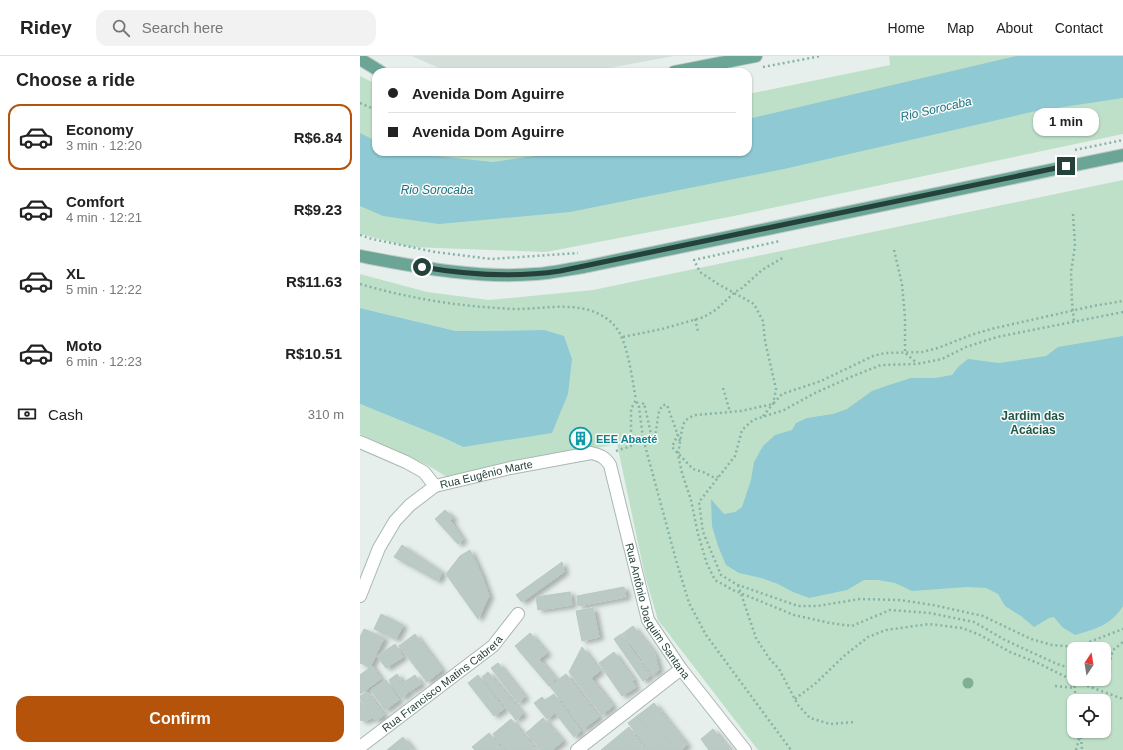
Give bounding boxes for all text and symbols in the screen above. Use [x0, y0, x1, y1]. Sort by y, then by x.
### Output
search box [96, 10, 376, 46]
text: Ridey [20, 17, 72, 38]
icon: search [110, 17, 132, 39]
text: Search here [142, 19, 223, 36]
text: Home [888, 20, 925, 36]
text: Map [947, 20, 974, 36]
text: About [996, 20, 1033, 36]
text: Contact [1055, 20, 1103, 36]
text: Choose a ride [16, 70, 135, 90]
text: Avenida Dom Aguirre [412, 85, 564, 102]
water label: Rio Sorocaba [899, 94, 973, 124]
callout: 1 min [1033, 108, 1099, 136]
text: 1 min [1049, 114, 1083, 129]
icon: car [18, 119, 54, 155]
text: Economy [66, 121, 134, 138]
text: Avenida Dom Aguirre [412, 123, 564, 140]
text: R$6.84 [294, 129, 342, 146]
text: 3 min · 12:20 [66, 138, 142, 153]
route end [1057, 157, 1075, 175]
water label: Rio Sorocaba [401, 183, 474, 197]
icon: car [18, 191, 54, 227]
text: Comfort [66, 193, 124, 210]
text: R$9.23 [294, 201, 342, 218]
text: 4 min · 12:21 [66, 210, 142, 225]
route start [413, 258, 431, 276]
icon: car [18, 263, 54, 299]
text: XL [66, 265, 85, 282]
text: R$11.63 [286, 273, 342, 290]
text: 5 min · 12:22 [66, 282, 142, 297]
icon: car [18, 335, 54, 371]
text: Moto [66, 337, 102, 354]
text: R$10.51 [285, 345, 342, 362]
text: 6 min · 12:23 [66, 354, 142, 369]
icon: cash [16, 403, 38, 425]
text: Cash [48, 406, 83, 423]
text: 310 m [308, 407, 344, 422]
district label: Jardim das Acácias [1001, 409, 1065, 437]
building icon: EEE Abaeté [567, 426, 593, 452]
place label: EEE Abaeté [596, 433, 657, 445]
street label: Rua Eugênio Marte [439, 458, 534, 491]
street label: Rua Antônio Joaquim Santana [623, 542, 693, 682]
street label: Rua Francisco Matins Cabrera [380, 632, 505, 734]
north arrow [1067, 642, 1111, 686]
map controls [1067, 642, 1111, 738]
button: locate [1067, 694, 1111, 738]
button: Confirm [16, 696, 344, 742]

